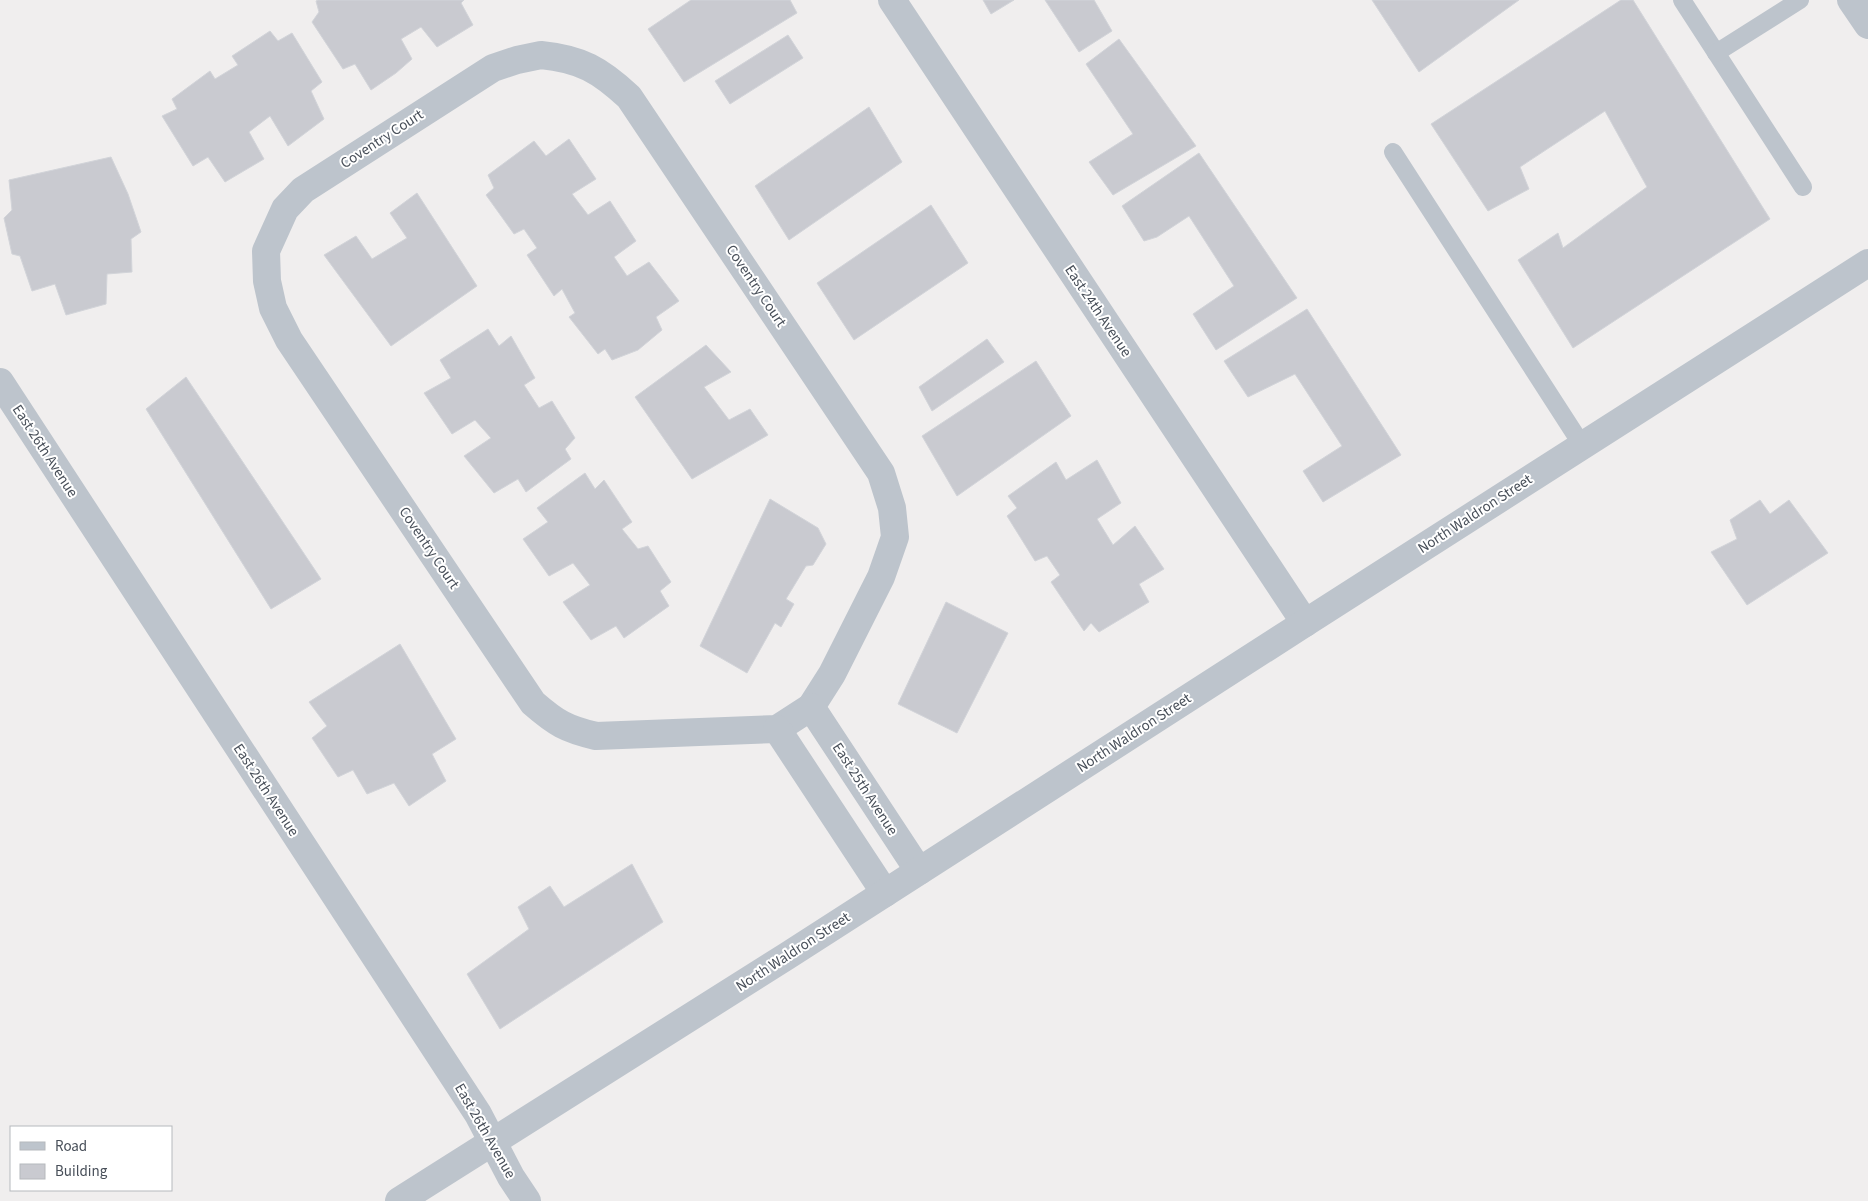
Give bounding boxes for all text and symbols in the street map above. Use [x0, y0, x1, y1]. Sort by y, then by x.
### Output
street label: Coventry Court [336, 104, 428, 174]
street label: Coventry Court [721, 241, 791, 331]
street label: East 24th Avenue [1059, 261, 1137, 361]
street label: East 26th Avenue [7, 400, 83, 502]
street label: North Waldron Street [1414, 469, 1536, 559]
street label: Coventry Court [394, 503, 464, 593]
street label: North Waldron Street [1073, 688, 1195, 778]
street label: East 25th Avenue [827, 738, 903, 840]
street label: East 26th Avenue [228, 739, 304, 841]
street label: North Waldron Street [732, 907, 854, 997]
street label: East 26th Avenue [449, 1079, 521, 1183]
legend [10, 1126, 172, 1191]
text: Road [55, 1136, 87, 1157]
text: Building [55, 1161, 108, 1182]

